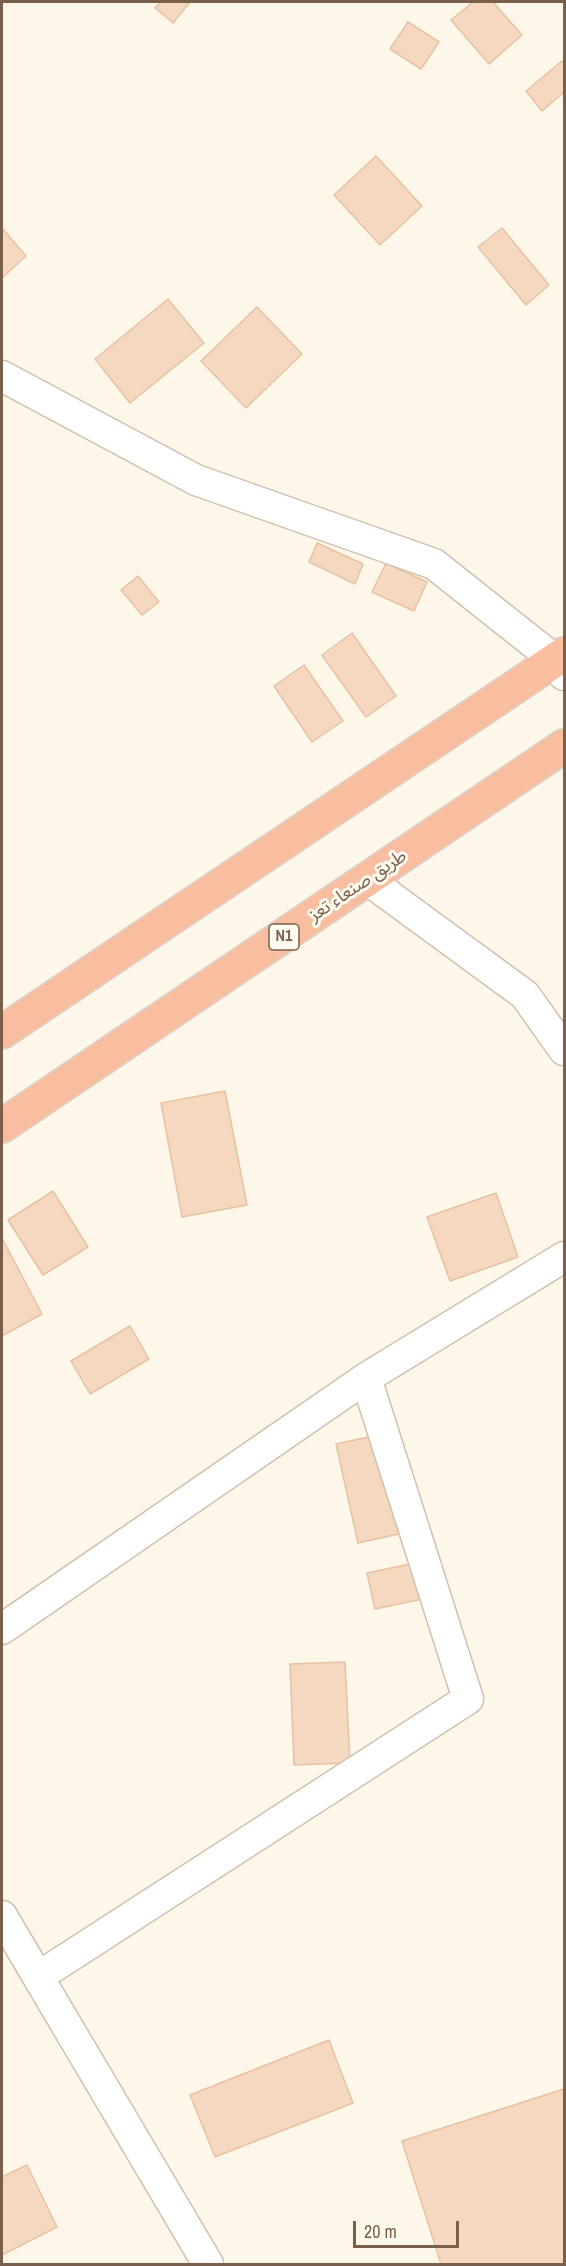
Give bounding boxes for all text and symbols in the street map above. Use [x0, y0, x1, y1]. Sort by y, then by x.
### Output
street label: طريق صنعاء تعز [305, 845, 411, 927]
road number: N1 [269, 924, 299, 950]
scale bar [356, 2209, 462, 2247]
text: 20 m [364, 2219, 397, 2244]

